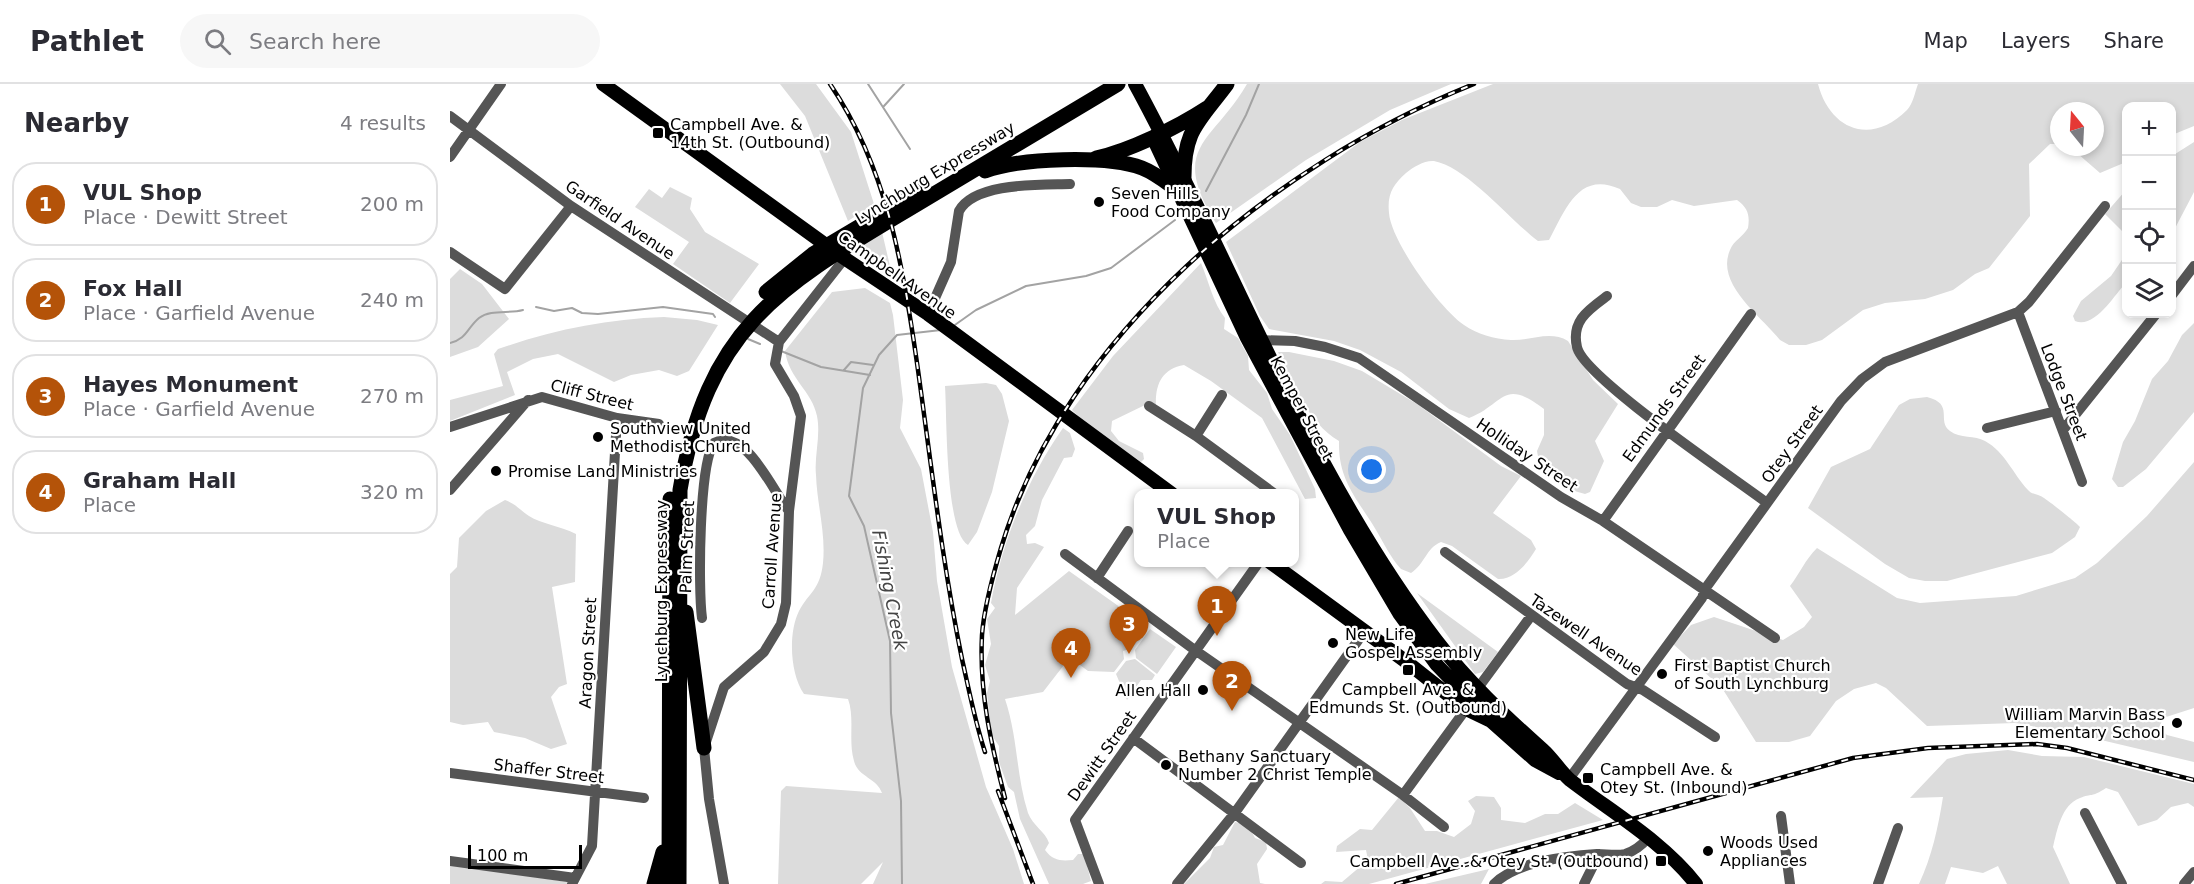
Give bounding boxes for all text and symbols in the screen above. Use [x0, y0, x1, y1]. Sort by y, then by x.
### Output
search box [180, 14, 600, 68]
text: Pathlet [30, 25, 144, 58]
icon: search [201, 25, 234, 58]
text: Search here [249, 29, 381, 54]
text: Map [1924, 29, 1968, 53]
text: Layers [2001, 29, 2070, 53]
text: Share [2103, 29, 2164, 53]
north arrow [2050, 102, 2104, 156]
map controls [2122, 102, 2176, 318]
button: + [2122, 102, 2176, 156]
text: Nearby [24, 108, 129, 138]
text: 4 results [340, 111, 426, 135]
place label: Campbell Ave. & 14th St. (Outbound) [670, 115, 830, 152]
street label: Lynchburg Expressway [852, 118, 1018, 228]
marker: Campbell Ave. & 14th St. (Outbound) [651, 126, 665, 140]
button: − [2122, 156, 2176, 210]
street label: Garfield Avenue [562, 176, 678, 264]
text: VUL Shop [83, 180, 202, 205]
place label: Seven Hills Food Company [1111, 184, 1231, 221]
text: 1 [39, 192, 52, 216]
text: 200 m [360, 192, 424, 216]
marker: Seven Hills Food Company [1092, 195, 1106, 209]
text: Place · Dewitt Street [83, 205, 288, 229]
button: locate [2122, 210, 2176, 264]
street label: Campbell Avenue [834, 227, 960, 323]
button: layers [2122, 264, 2176, 318]
text: Fox Hall [83, 276, 182, 301]
text: 2 [39, 288, 52, 312]
text: 240 m [360, 288, 424, 312]
text: Place · Garfield Avenue [83, 301, 315, 325]
street label: Lodge Street [2037, 341, 2091, 443]
street label: Edmunds Street [1619, 351, 1709, 465]
street label: Kemper Street [1267, 353, 1337, 463]
text: Hayes Monument [83, 372, 298, 397]
street label: Cliff Street [549, 376, 635, 414]
text: 3 [39, 384, 52, 408]
text: 270 m [360, 384, 424, 408]
text: Place · Garfield Avenue [83, 397, 315, 421]
street label: Otey Street [1757, 401, 1827, 487]
street label: Holliday Street [1473, 414, 1581, 496]
place label: Southview United Methodist Church [610, 419, 751, 456]
marker: Southview United Methodist Church [591, 430, 605, 444]
your location [1357, 455, 1386, 484]
place label: Promise Land Ministries [508, 462, 697, 481]
marker: Promise Land Ministries [489, 464, 503, 478]
text: Graham Hall [83, 468, 236, 493]
text: 4 [39, 480, 52, 504]
text: 320 m [360, 480, 424, 504]
popup [1134, 489, 1299, 567]
street label: Carroll Avenue [758, 492, 786, 610]
text: Place [83, 493, 136, 517]
street label: Lynchburg Expressway [652, 500, 671, 682]
street label: Palm Street [676, 500, 698, 594]
text: VUL Shop [1157, 504, 1276, 529]
water label: Fishing Creek [868, 528, 912, 654]
text: Place [1157, 529, 1210, 553]
pin: 1 [1198, 586, 1236, 636]
street label: Tazewell Avenue [1525, 590, 1646, 680]
street label: Aragon Street [576, 597, 600, 709]
pin: 3 [1110, 604, 1148, 654]
place label: New Life Gospel Assembly [1345, 625, 1482, 662]
pin: 4 [1052, 628, 1090, 678]
marker: New Life Gospel Assembly [1326, 636, 1340, 650]
place label: First Baptist Church of South Lynchburg [1674, 656, 1831, 693]
pin: 2 [1212, 662, 1252, 711]
marker: Campbell Ave. & Edmunds St. (Outbound) [1401, 663, 1415, 677]
marker: First Baptist Church of South Lynchburg [1655, 667, 1669, 681]
place label: Campbell Ave. & Edmunds St. (Outbound) [1309, 680, 1507, 717]
place label: Allen Hall [1115, 681, 1191, 700]
marker: Allen Hall [1196, 683, 1210, 697]
place label: William Marvin Bass Elementary School [2004, 705, 2165, 742]
street label: Dewitt Street [1064, 707, 1140, 805]
marker: William Marvin Bass Elementary School [2170, 716, 2184, 730]
place label: Bethany Sanctuary Number 2 Christ Temple [1178, 747, 1372, 784]
street label: Shaffer Street [493, 755, 605, 787]
marker: Bethany Sanctuary Number 2 Christ Temple [1159, 758, 1173, 772]
place label: Campbell Ave. & Otey St. (Inbound) [1600, 760, 1748, 797]
marker: Campbell Ave. & Otey St. (Inbound) [1581, 771, 1595, 785]
place label: Woods Used Appliances [1720, 833, 1818, 870]
scale bar [468, 842, 582, 870]
marker: Woods Used Appliances [1701, 844, 1715, 858]
text: 100 m [477, 846, 528, 865]
place label: Campbell Ave. & Otey St. (Outbound) [1350, 852, 1649, 871]
marker: Campbell Ave. & Otey St. (Outbound) [1654, 854, 1668, 868]

